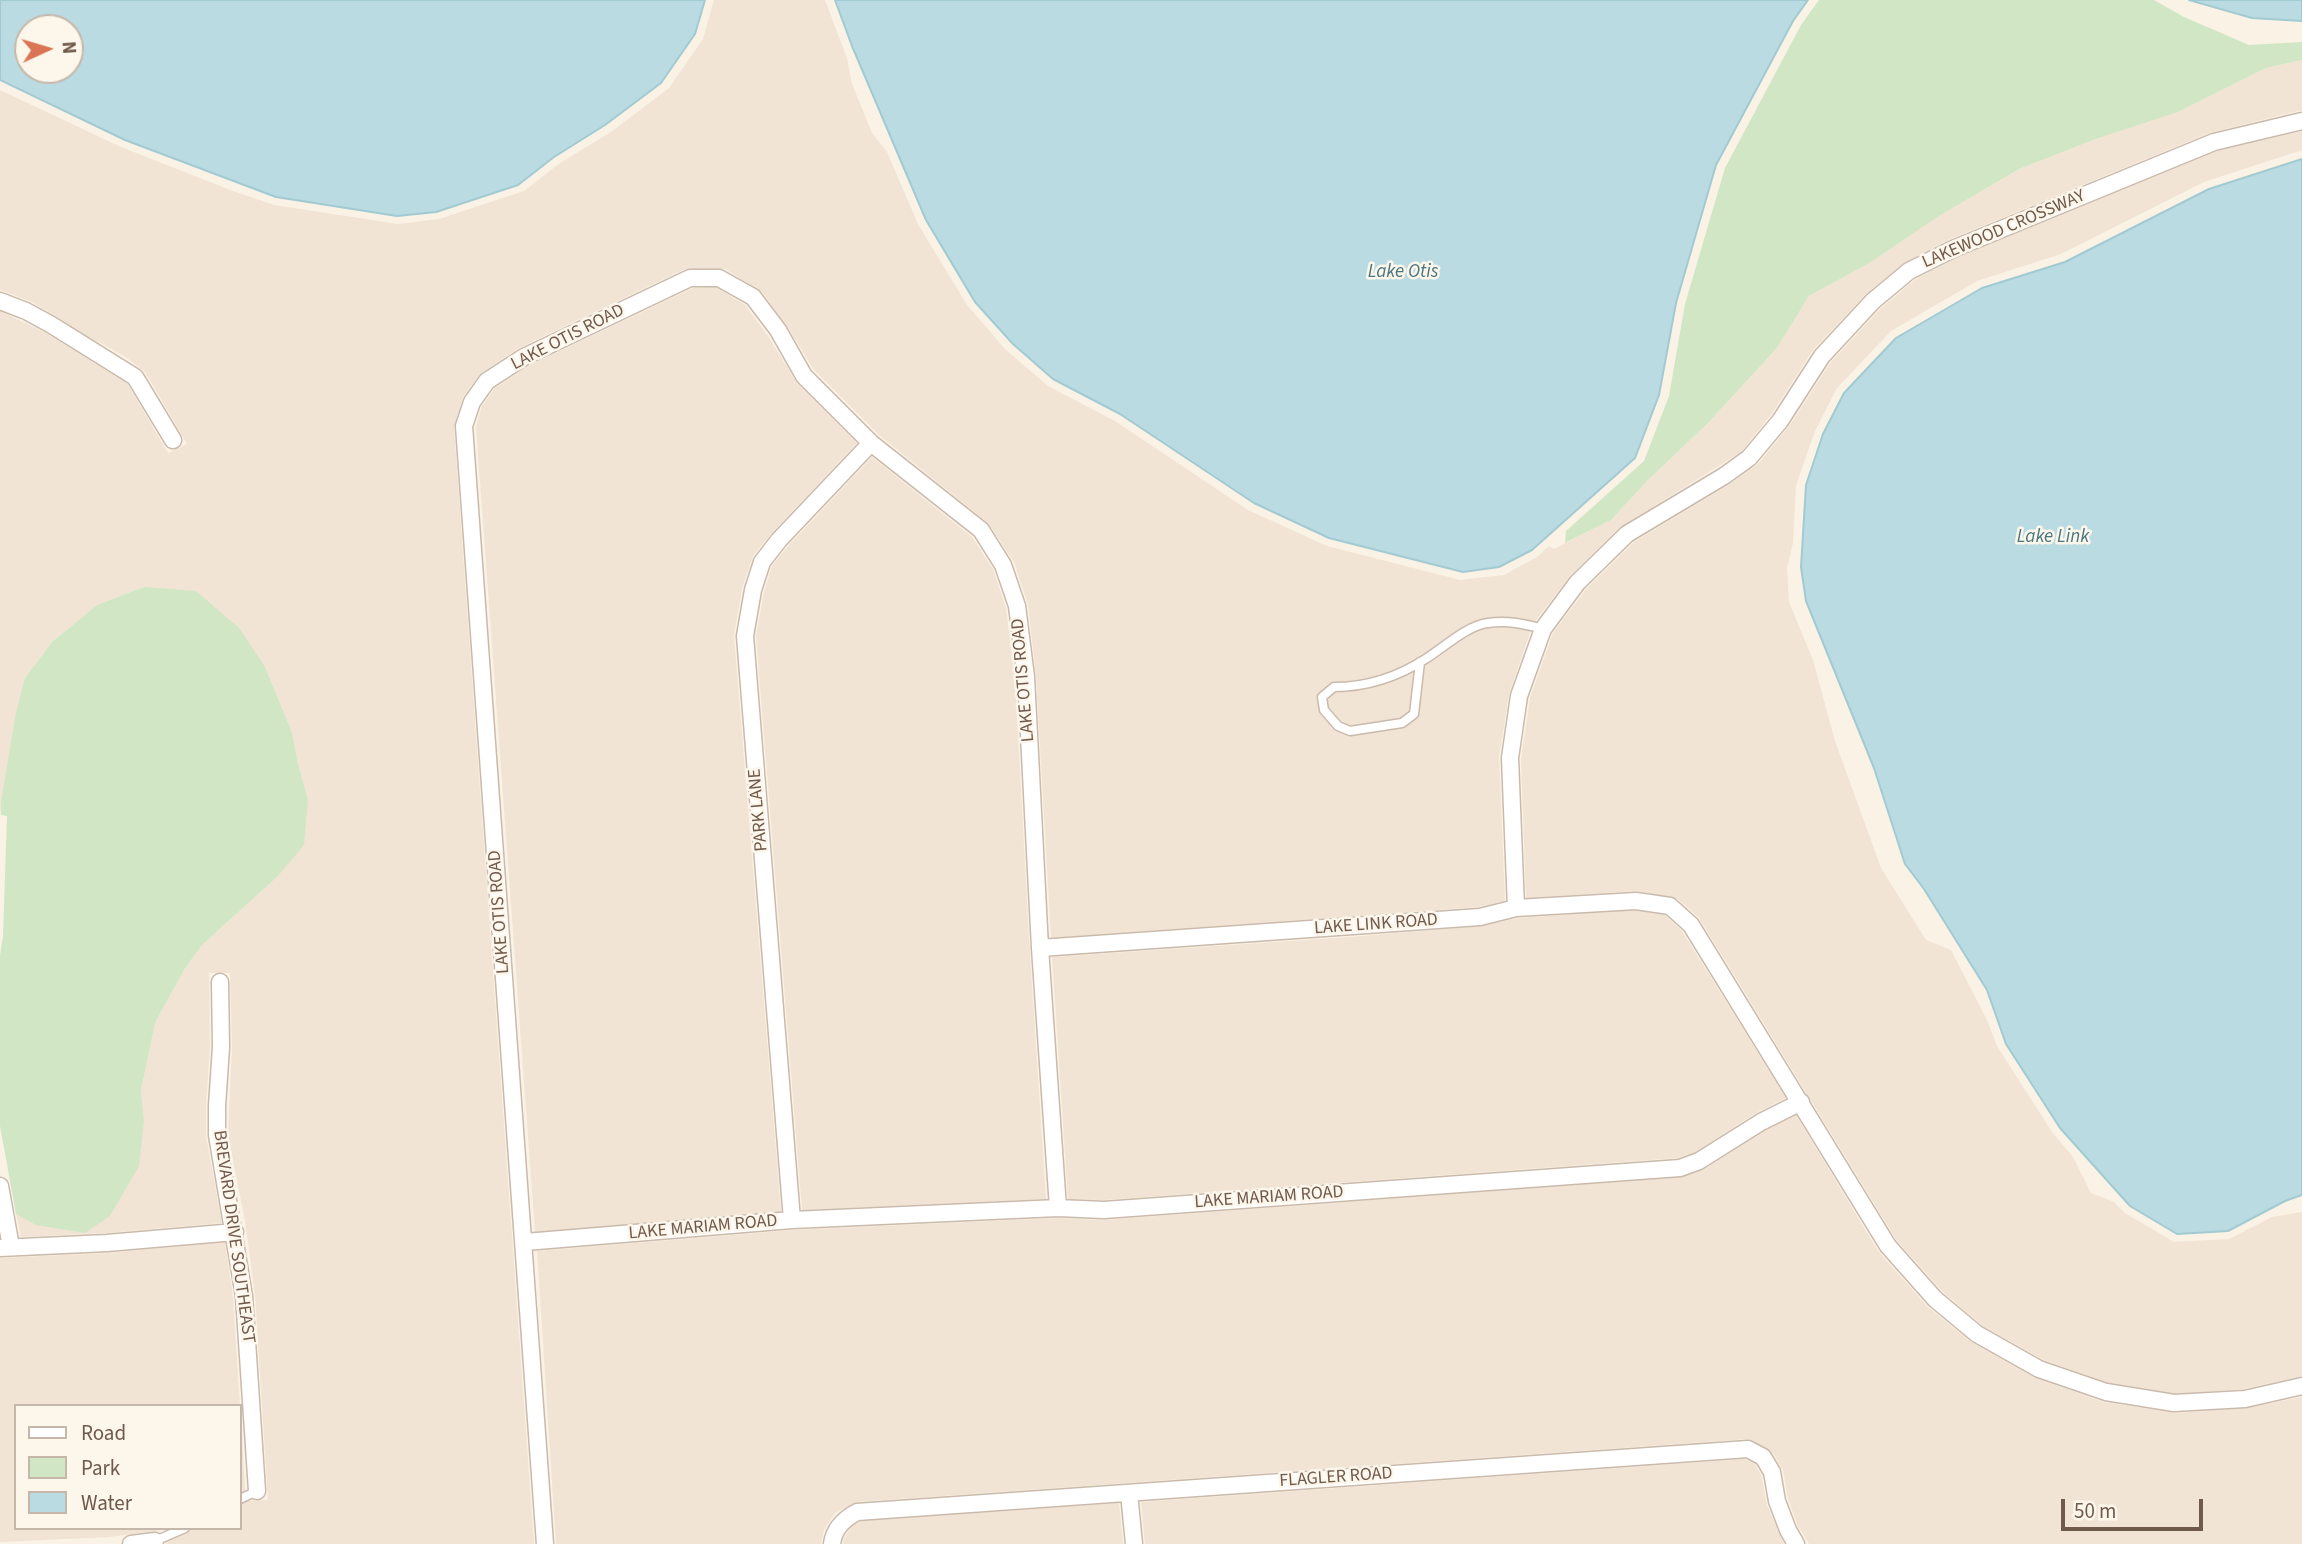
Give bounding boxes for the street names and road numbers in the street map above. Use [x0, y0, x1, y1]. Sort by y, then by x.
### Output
street label: LAKEWOOD CROSSWAY [1919, 186, 2089, 274]
street label: LAKE OTIS ROAD [508, 300, 628, 376]
street label: LAKE OTIS ROAD [1008, 617, 1040, 743]
street label: PARK LANE [745, 768, 773, 852]
street label: LAKE OTIS ROAD [485, 849, 515, 975]
street label: LAKE LINK ROAD [1313, 910, 1439, 940]
street label: BREVARD DRIVE SOUTHEAST [207, 1129, 259, 1345]
street label: LAKE MARIAM ROAD [1194, 1182, 1344, 1214]
street label: LAKE MARIAM ROAD [628, 1211, 778, 1245]
street label: FLAGLER ROAD [1279, 1463, 1393, 1493]

